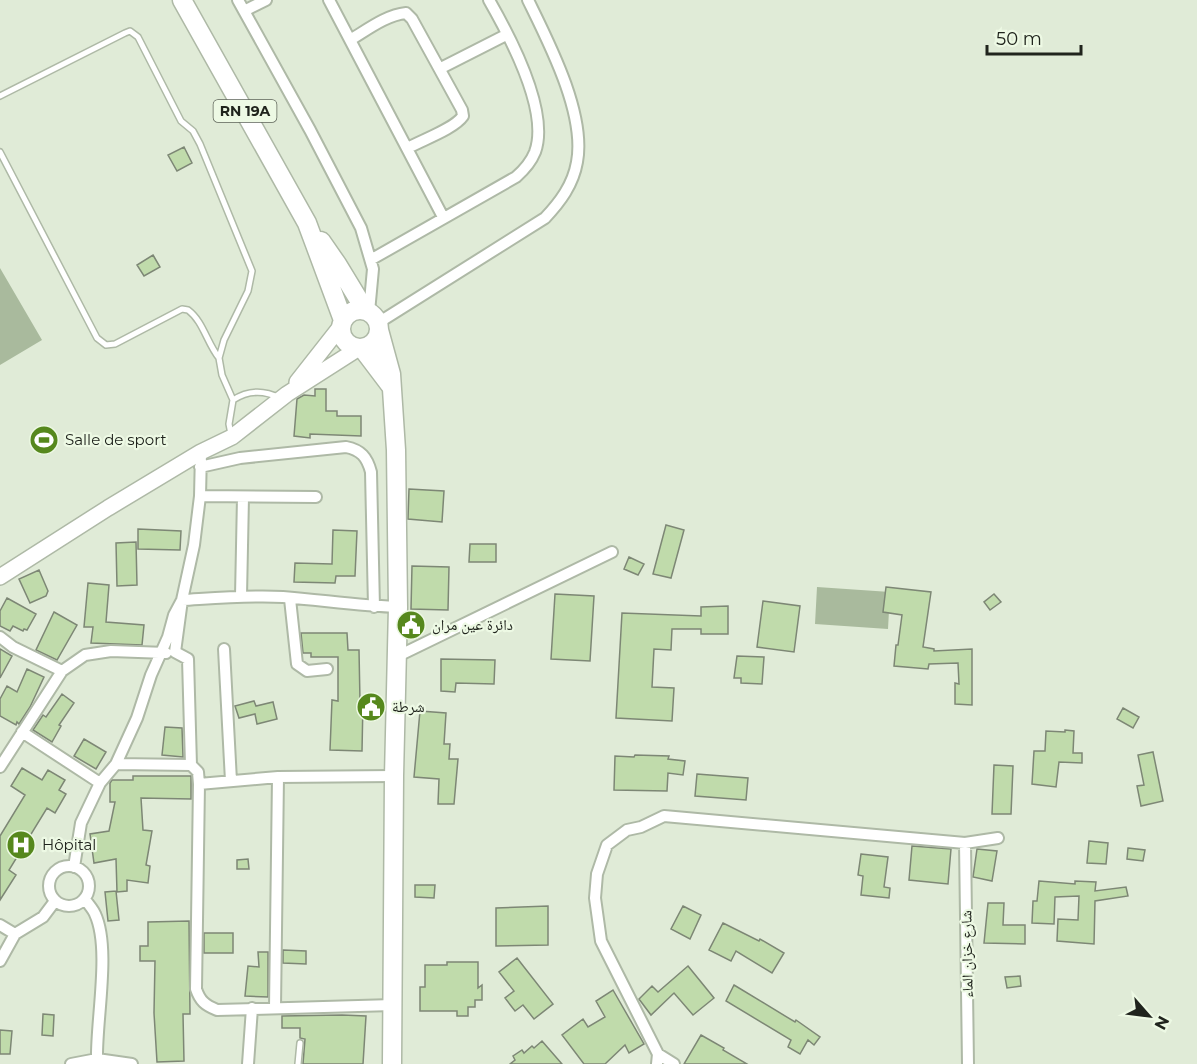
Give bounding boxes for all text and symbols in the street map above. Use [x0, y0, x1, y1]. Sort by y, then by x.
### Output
scale bar [987, 18, 1082, 56]
text: 50 m [996, 28, 1042, 50]
road number: RN 19A [214, 100, 276, 122]
sports icon: Salle de sport [28, 424, 60, 456]
place label: Salle de sport [65, 430, 167, 449]
public building icon: دائرة عين مران [395, 609, 427, 641]
place label: دائرة عين مران [432, 615, 513, 635]
public building icon: شرطة [355, 691, 387, 723]
place label: شرطة [392, 697, 425, 716]
hospital icon: Hôpital [5, 829, 37, 861]
place label: Hôpital [42, 835, 96, 854]
street label: شارع خزان الماء [956, 910, 978, 998]
north arrow [1119, 986, 1179, 1046]
text: N [1150, 1013, 1173, 1033]

